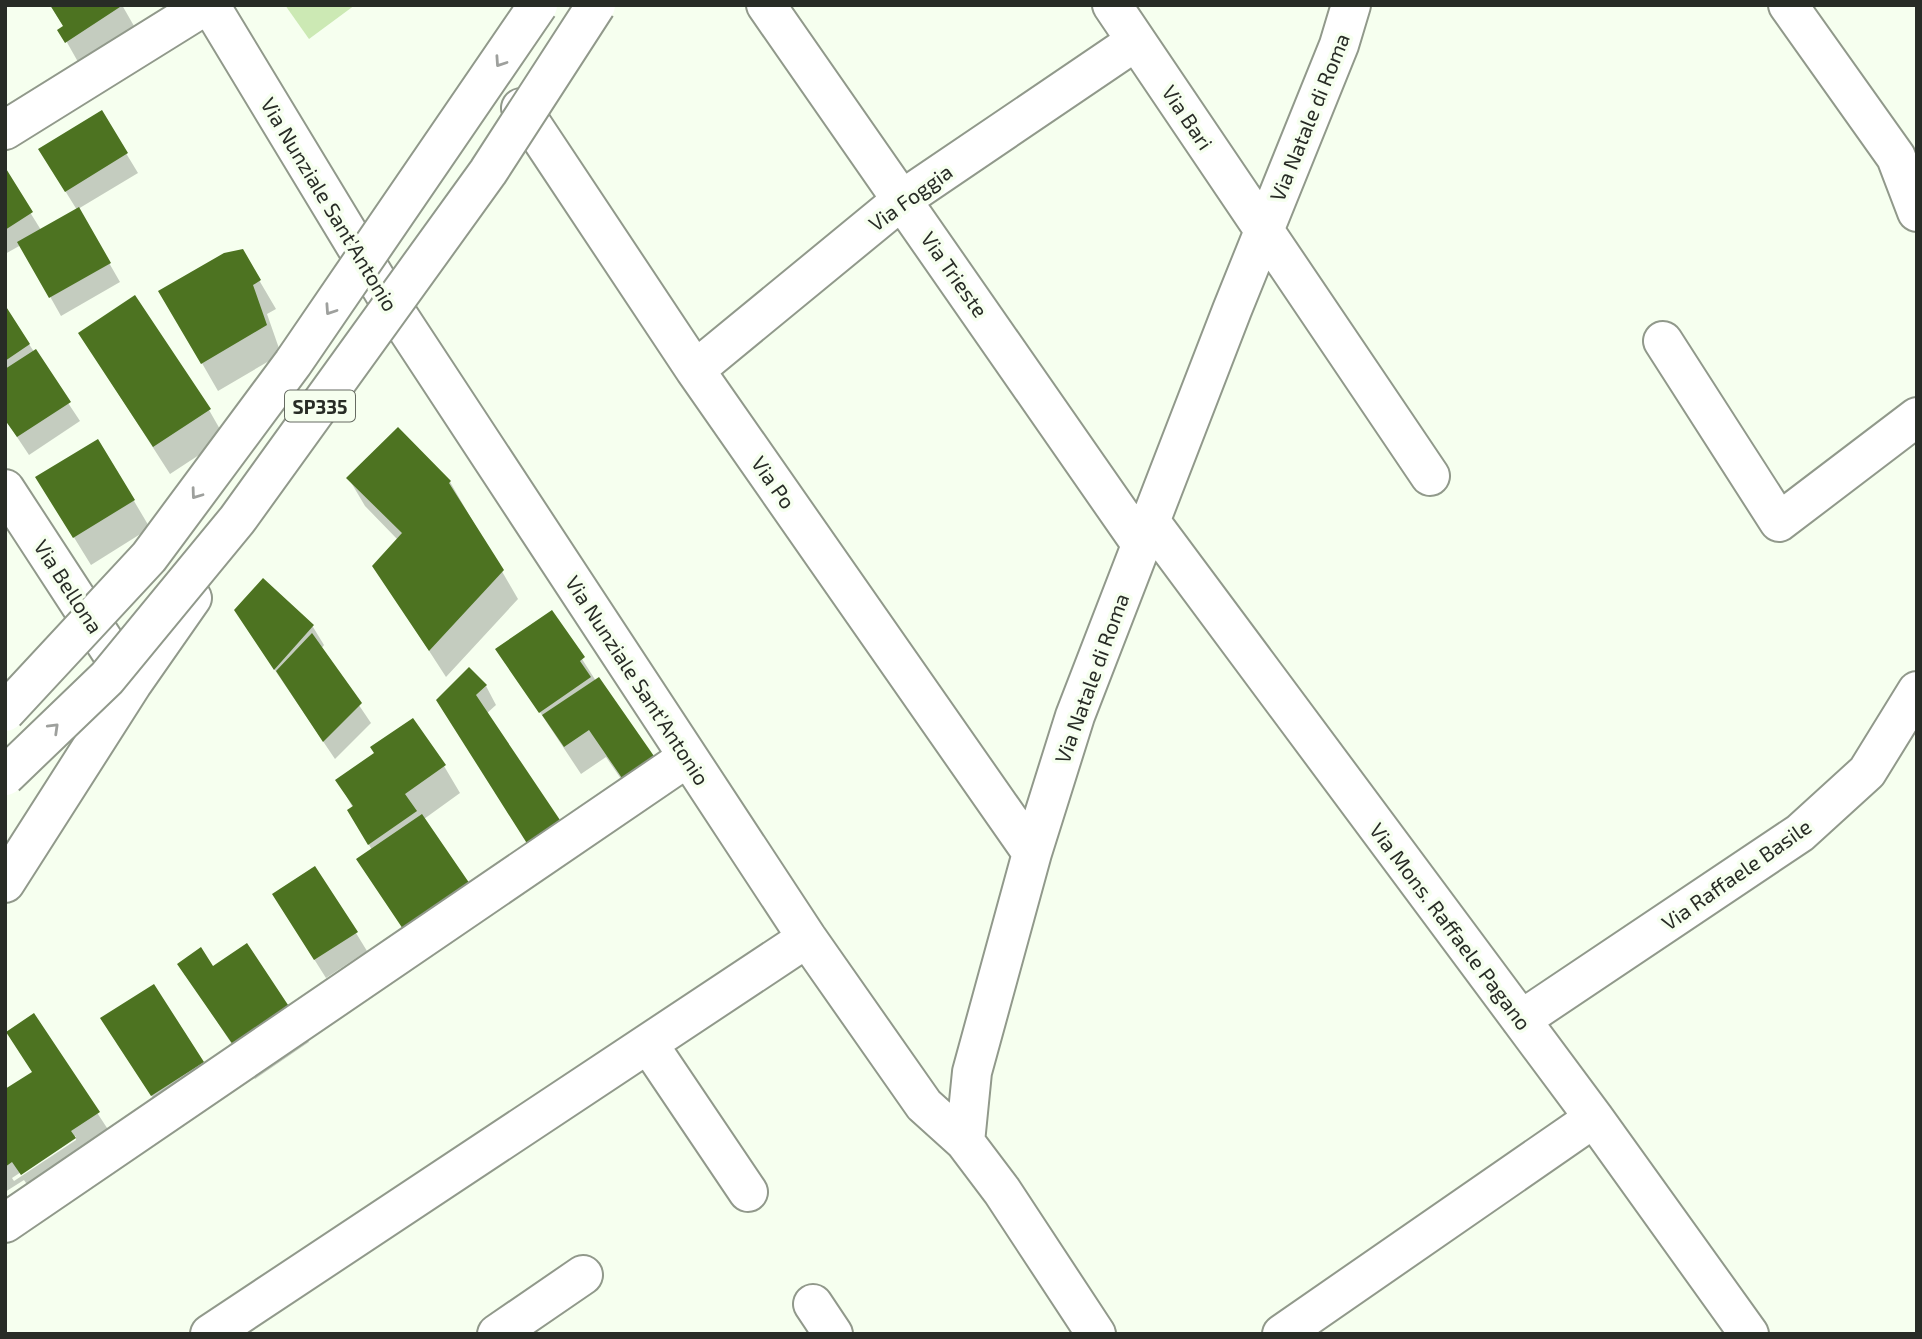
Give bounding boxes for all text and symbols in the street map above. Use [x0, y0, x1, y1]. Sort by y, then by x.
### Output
street label: Via Natale di Roma [1264, 29, 1354, 205]
one-way arrow [495, 54, 508, 67]
street label: Via Bari [1157, 80, 1219, 154]
street label: Via Nunziale Sant'Antonio [256, 93, 404, 315]
street label: Via Foggia [863, 158, 957, 236]
street label: Via Trieste [916, 226, 994, 322]
one-way arrow [325, 302, 338, 315]
road number: SP335 [285, 390, 355, 422]
street label: Via Po [747, 451, 801, 513]
one-way arrow [192, 486, 204, 499]
street label: Via Bellona [29, 534, 109, 638]
street label: Via Nunziale Sant'Antonio [561, 571, 715, 789]
street label: Via Natale di Roma [1049, 590, 1133, 766]
one-way arrow [46, 724, 59, 737]
street label: Via Raffaele Basile [1657, 813, 1815, 935]
street label: Via Mons. Raffaele Pagano [1365, 818, 1537, 1034]

